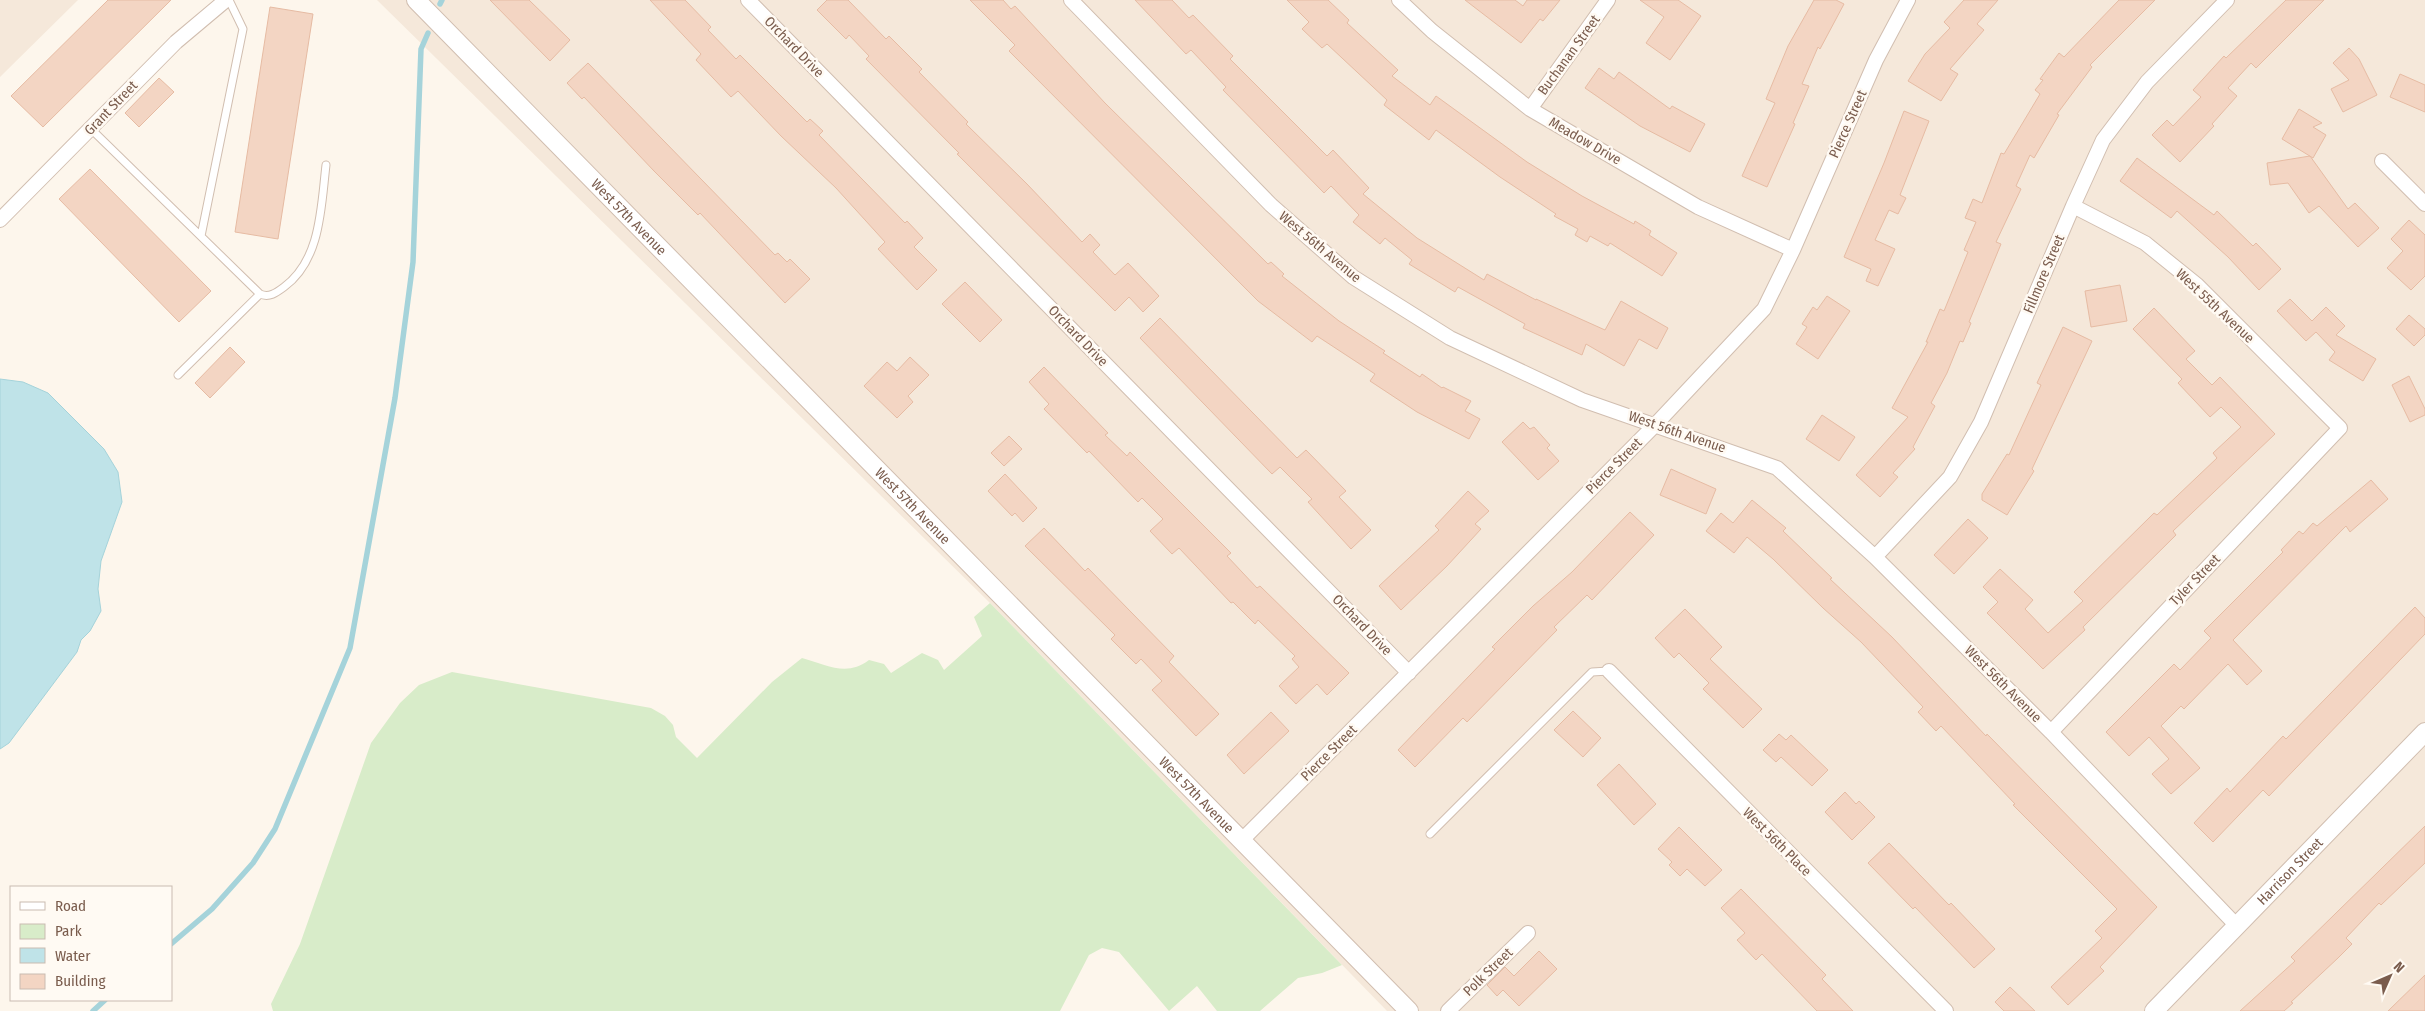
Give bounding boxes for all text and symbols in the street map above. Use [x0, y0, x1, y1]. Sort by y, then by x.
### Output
street label: Buchanan Street [1534, 11, 1604, 98]
street label: Orchard Drive [761, 13, 827, 81]
street label: Grant Street [81, 77, 141, 139]
street label: Pierce Street [1825, 87, 1871, 161]
street label: Meadow Drive [1546, 113, 1624, 169]
street label: West 57th Avenue [588, 175, 670, 259]
street label: West 56th Avenue [1276, 208, 1365, 286]
street label: Fillmore Street [2020, 232, 2068, 316]
street label: West 55th Avenue [2172, 265, 2258, 347]
street label: Orchard Drive [1045, 302, 1111, 370]
street label: West 56th Avenue [1626, 407, 1728, 457]
street label: Pierce Street [1582, 434, 1646, 498]
street label: West 57th Avenue [872, 464, 954, 548]
street label: Tyler Street [2166, 550, 2224, 609]
street label: Orchard Drive [1329, 591, 1395, 659]
street label: West 56th Avenue [1961, 642, 2045, 726]
street label: Pierce Street [1297, 721, 1361, 785]
street label: West 57th Avenue [1155, 753, 1238, 837]
street label: West 56th Place [1739, 804, 1815, 880]
street label: Harrison Street [2253, 834, 2327, 908]
legend [10, 886, 172, 1001]
text: Road [55, 897, 86, 915]
text: Park [55, 922, 82, 940]
street label: Polk Street [1460, 944, 1517, 1000]
text: Water [55, 947, 91, 965]
north arrow [2365, 951, 2415, 1001]
text: N [2390, 958, 2408, 976]
text: Building [55, 972, 106, 990]

